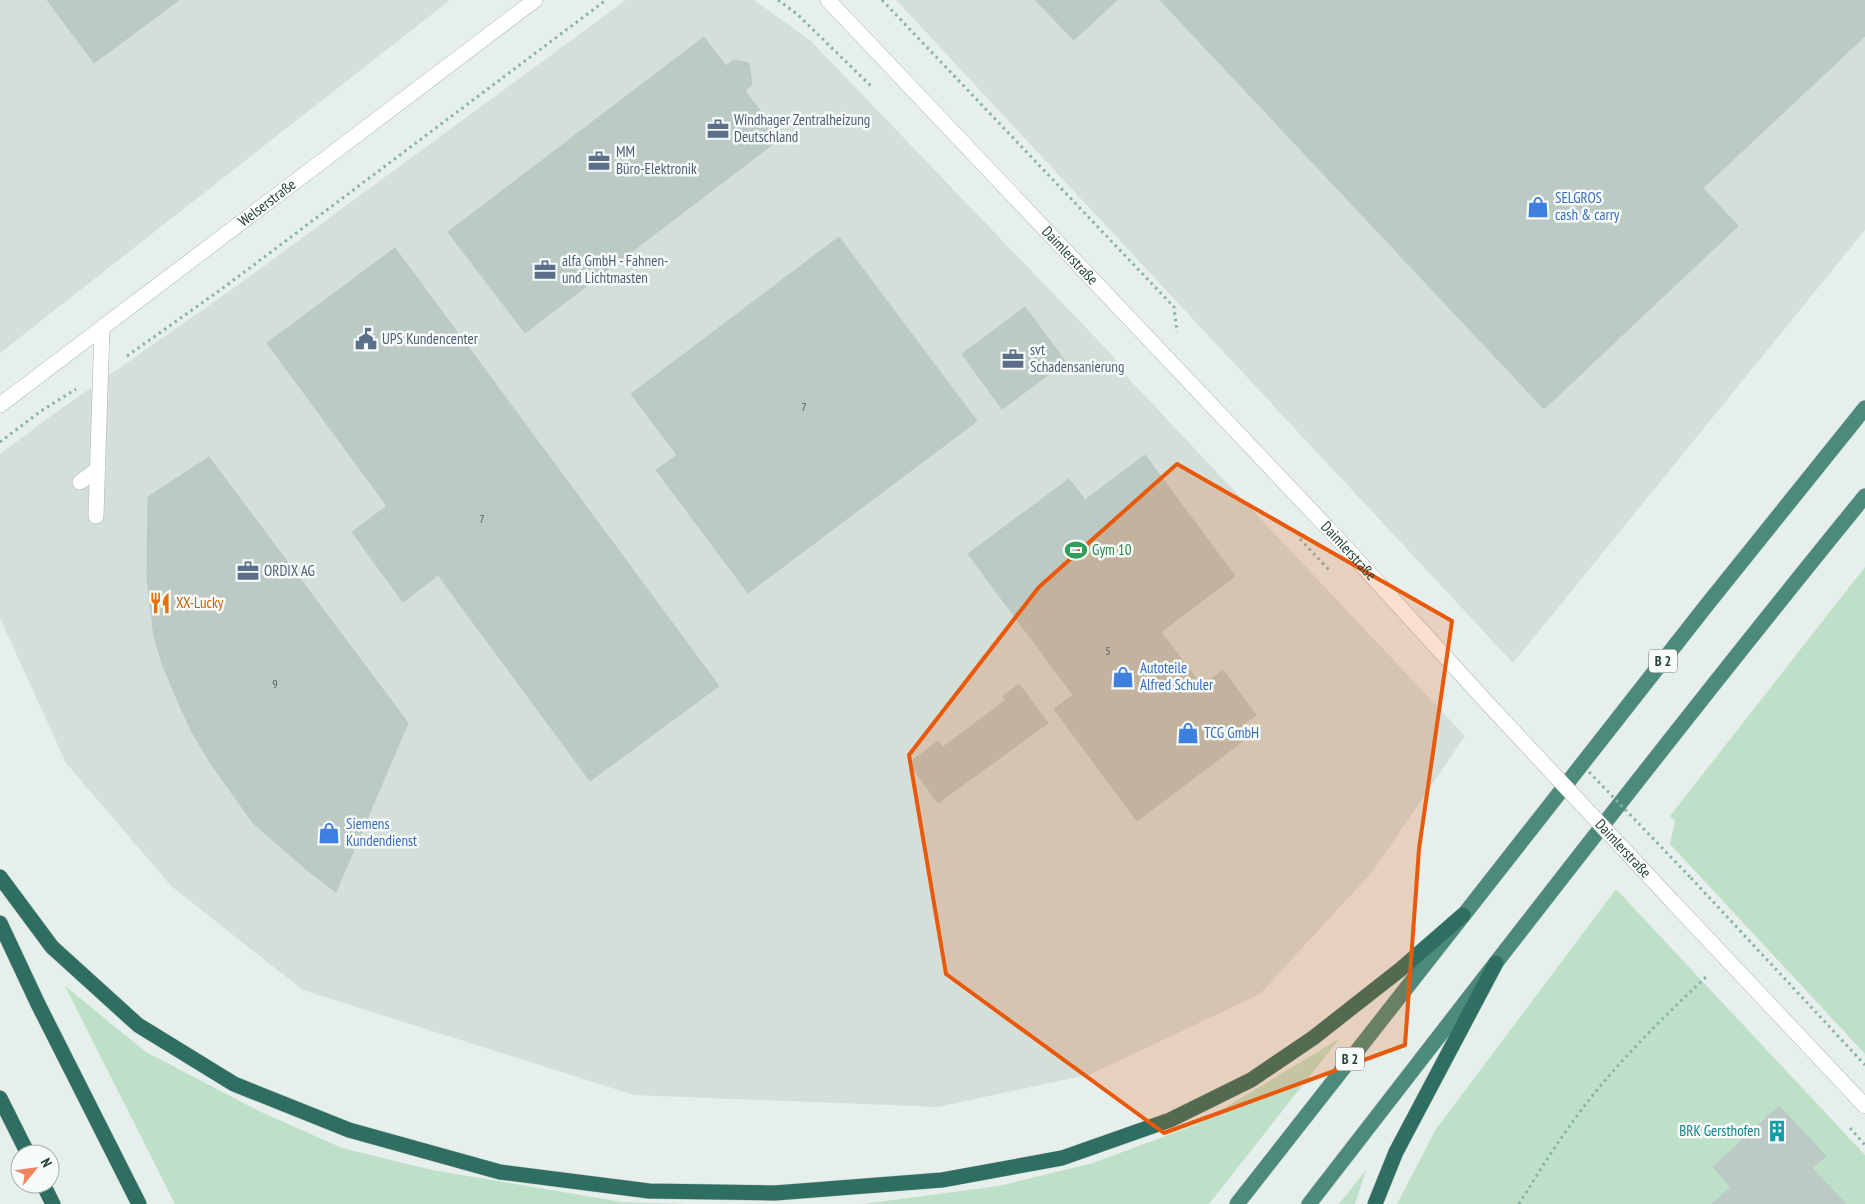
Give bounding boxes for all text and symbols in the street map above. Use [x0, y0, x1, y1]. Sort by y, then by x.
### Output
place label: Windhager Zentralheizung Deutschland [734, 110, 870, 146]
office icon: Windhager Zentralheizung Deutschland [705, 116, 731, 142]
place label: MM Büro-Elektronik [616, 142, 697, 178]
office icon: MM Büro-Elektronik [586, 148, 612, 174]
street label: Welserstraße [234, 174, 299, 230]
place label: SELGROS cash & carry [1555, 188, 1620, 224]
shop icon: SELGROS cash & carry [1525, 194, 1551, 220]
street label: Daimlerstraße [1038, 222, 1103, 289]
place label: alfa GmbH - Fahnen- und Lichtmasten [562, 251, 668, 287]
office icon: alfa GmbH - Fahnen- und Lichtmasten [532, 257, 558, 283]
public building icon: UPS Kundencenter [353, 326, 379, 352]
place label: UPS Kundencenter [382, 329, 479, 348]
place label: svt Schadensanierung [1030, 340, 1124, 376]
office icon: svt Schadensanierung [1000, 346, 1026, 372]
house number: 7 [801, 399, 807, 414]
house number: 7 [479, 511, 485, 526]
street label: Daimlerstraße [1317, 517, 1381, 584]
sports icon: Gym 10 [1063, 537, 1089, 563]
place label: Gym 10 [1092, 540, 1132, 559]
office icon: ORDIX AG [235, 558, 261, 584]
place label: ORDIX AG [264, 561, 315, 580]
restaurant icon: XX-Lucky [147, 590, 173, 616]
place label: XX-Lucky [176, 593, 224, 612]
house number: 5 [1105, 643, 1111, 658]
road number: B 2 [1649, 649, 1677, 672]
place label: Autoteile Alfred Schuler [1140, 658, 1214, 694]
shop icon: Autoteile Alfred Schuler [1110, 664, 1136, 690]
house number: 9 [272, 676, 278, 691]
shop icon: TCG GmbH [1175, 720, 1201, 746]
place label: TCG GmbH [1204, 723, 1259, 742]
place label: Siemens Kundendienst [346, 814, 417, 850]
street label: Daimlerstraße [1591, 815, 1655, 882]
shop icon: Siemens Kundendienst [316, 820, 342, 846]
road number: B 2 [1336, 1048, 1364, 1070]
building icon: BRK Gersthofen [1764, 1118, 1790, 1144]
place label: BRK Gersthofen [1679, 1121, 1760, 1140]
north arrow [10, 1144, 60, 1194]
text: N [37, 1155, 56, 1170]

